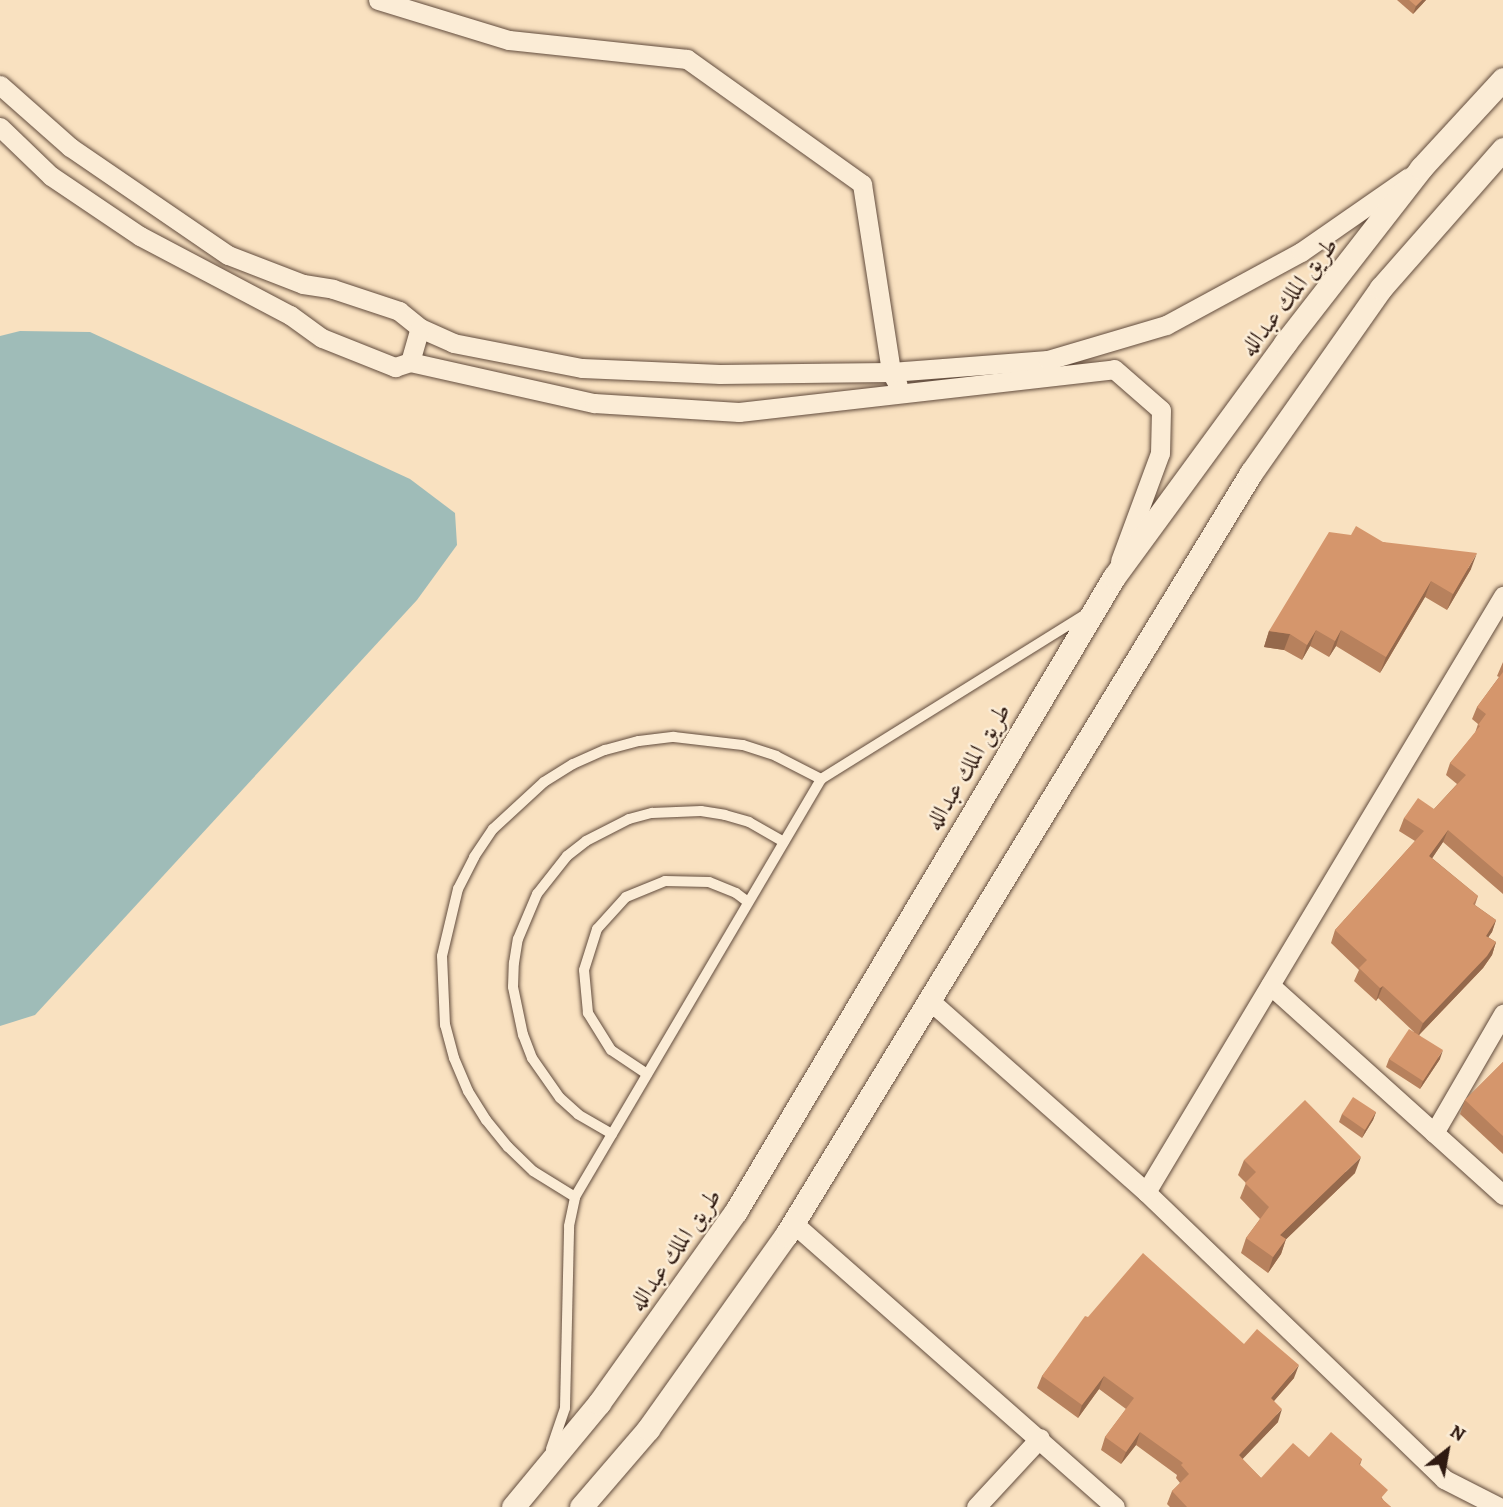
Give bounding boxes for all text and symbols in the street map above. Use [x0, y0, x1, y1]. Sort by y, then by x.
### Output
street label: طريق الملك عبدالله [1234, 232, 1344, 362]
street label: طريق الملك عبدالله [919, 698, 1017, 836]
street label: طريق الملك عبدالله [622, 1183, 728, 1317]
north arrow [1412, 1416, 1482, 1486]
text: N [1445, 1418, 1470, 1448]

